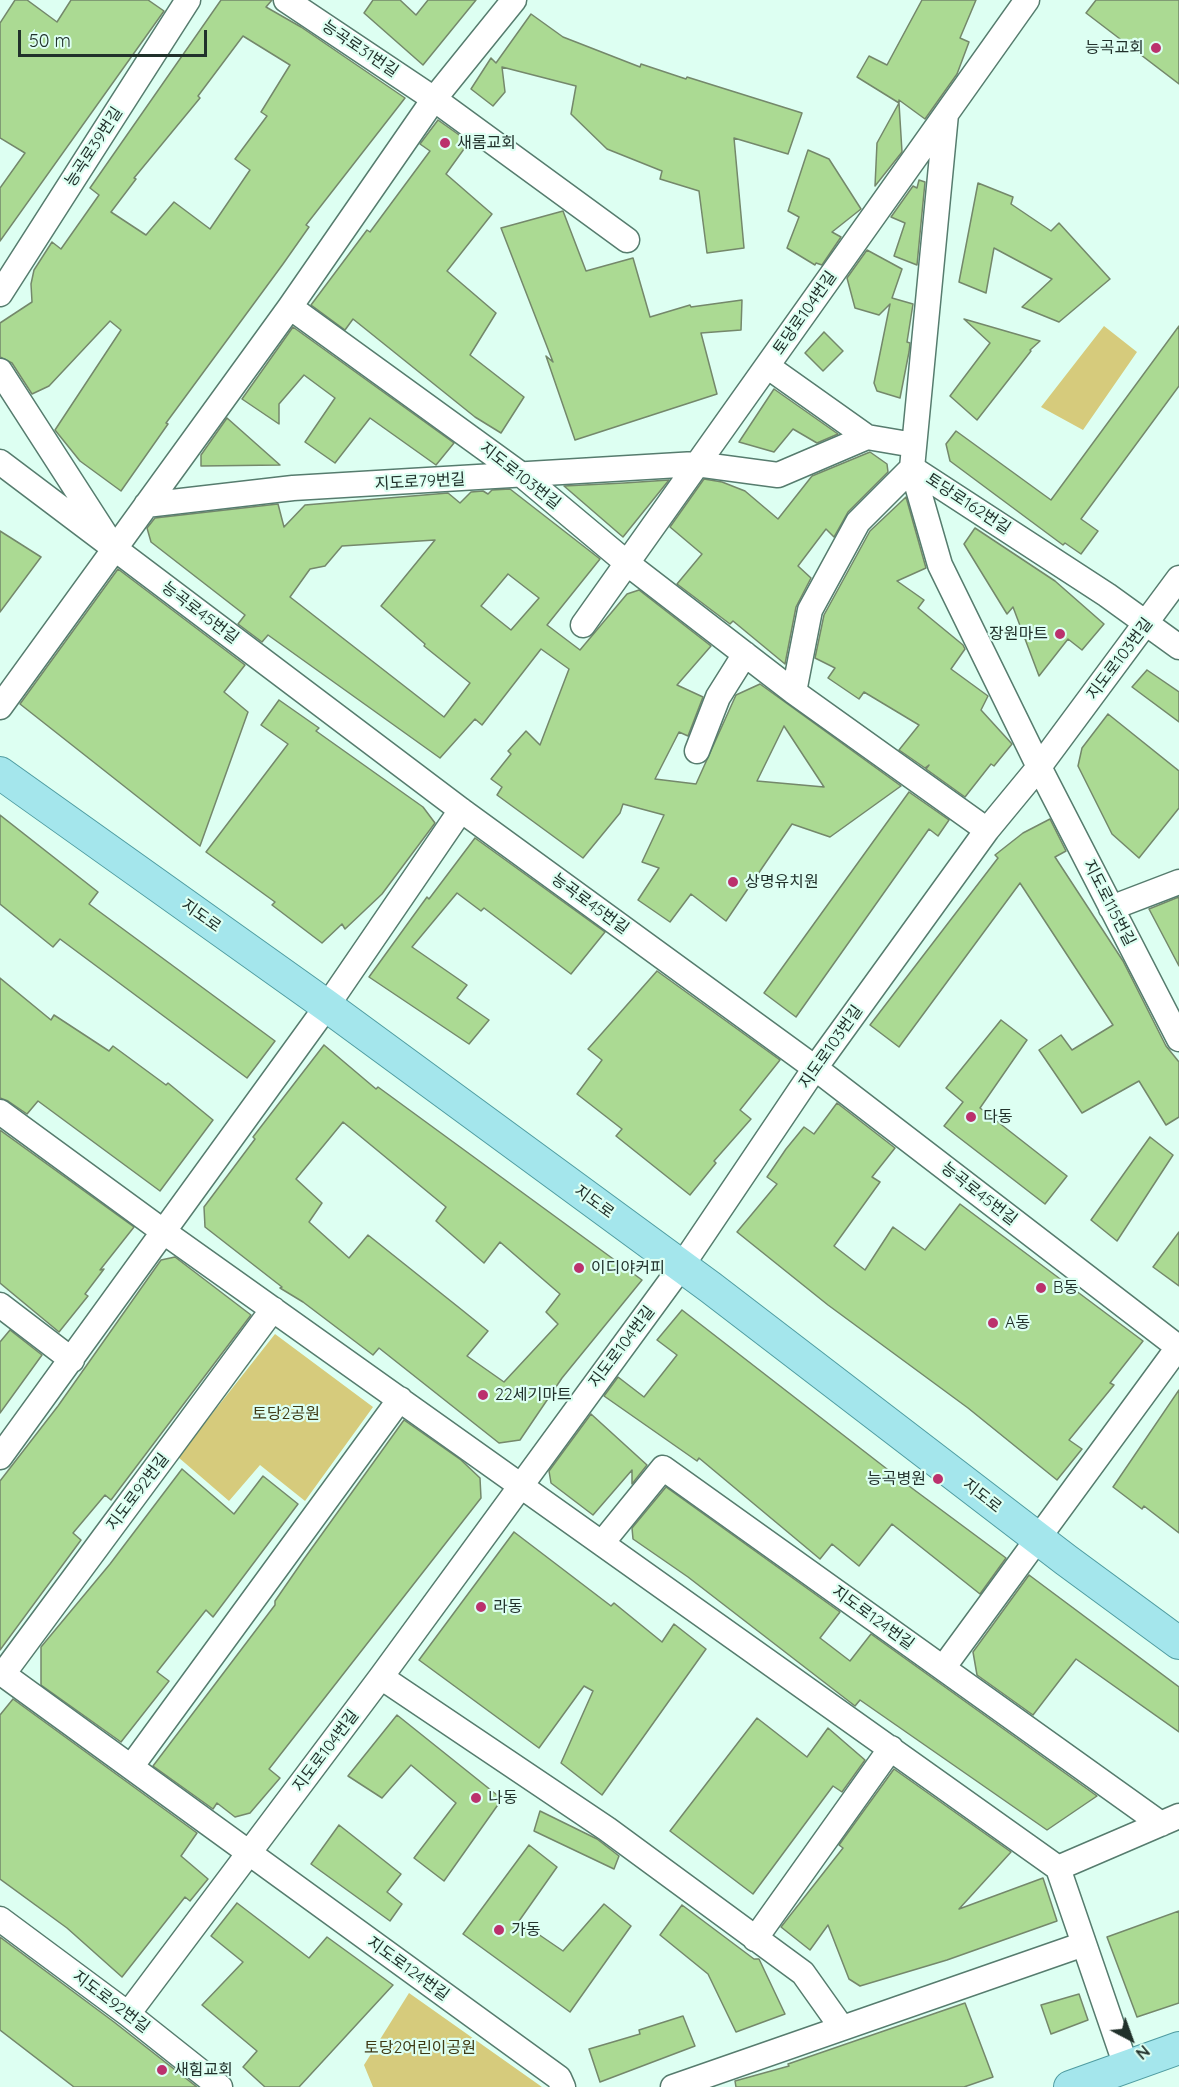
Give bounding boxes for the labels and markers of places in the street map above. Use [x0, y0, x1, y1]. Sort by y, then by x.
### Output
place label: 능곡교회 [1085, 38, 1144, 58]
marker: 능곡교회 [1149, 41, 1163, 55]
place label: 새롬교회 [457, 133, 516, 153]
marker: 새롬교회 [438, 136, 452, 150]
place label: 장원마트 [989, 624, 1048, 644]
marker: 장원마트 [1053, 627, 1067, 641]
place label: 상명유치원 [745, 872, 819, 892]
marker: 상명유치원 [726, 875, 740, 889]
place label: 다동 [983, 1107, 1012, 1127]
marker: 다동 [964, 1110, 978, 1124]
place label: 이디야커피 [591, 1258, 665, 1278]
marker: 이디야커피 [572, 1261, 586, 1275]
place label: B동 [1053, 1278, 1078, 1298]
marker: B동 [1034, 1281, 1048, 1295]
place label: A동 [1005, 1313, 1030, 1333]
marker: A동 [986, 1316, 1000, 1330]
place label: 22세기마트 [495, 1385, 572, 1405]
marker: 22세기마트 [476, 1388, 490, 1402]
place label: 능곡병원 [867, 1469, 926, 1489]
marker: 능곡병원 [931, 1472, 945, 1486]
place label: 라동 [493, 1597, 522, 1617]
marker: 라동 [474, 1600, 488, 1614]
place label: 나동 [488, 1788, 517, 1808]
marker: 나동 [469, 1791, 483, 1805]
place label: 가동 [511, 1920, 540, 1940]
marker: 가동 [492, 1923, 506, 1937]
place label: 새힘교회 [174, 2060, 233, 2080]
marker: 새힘교회 [155, 2063, 169, 2077]

